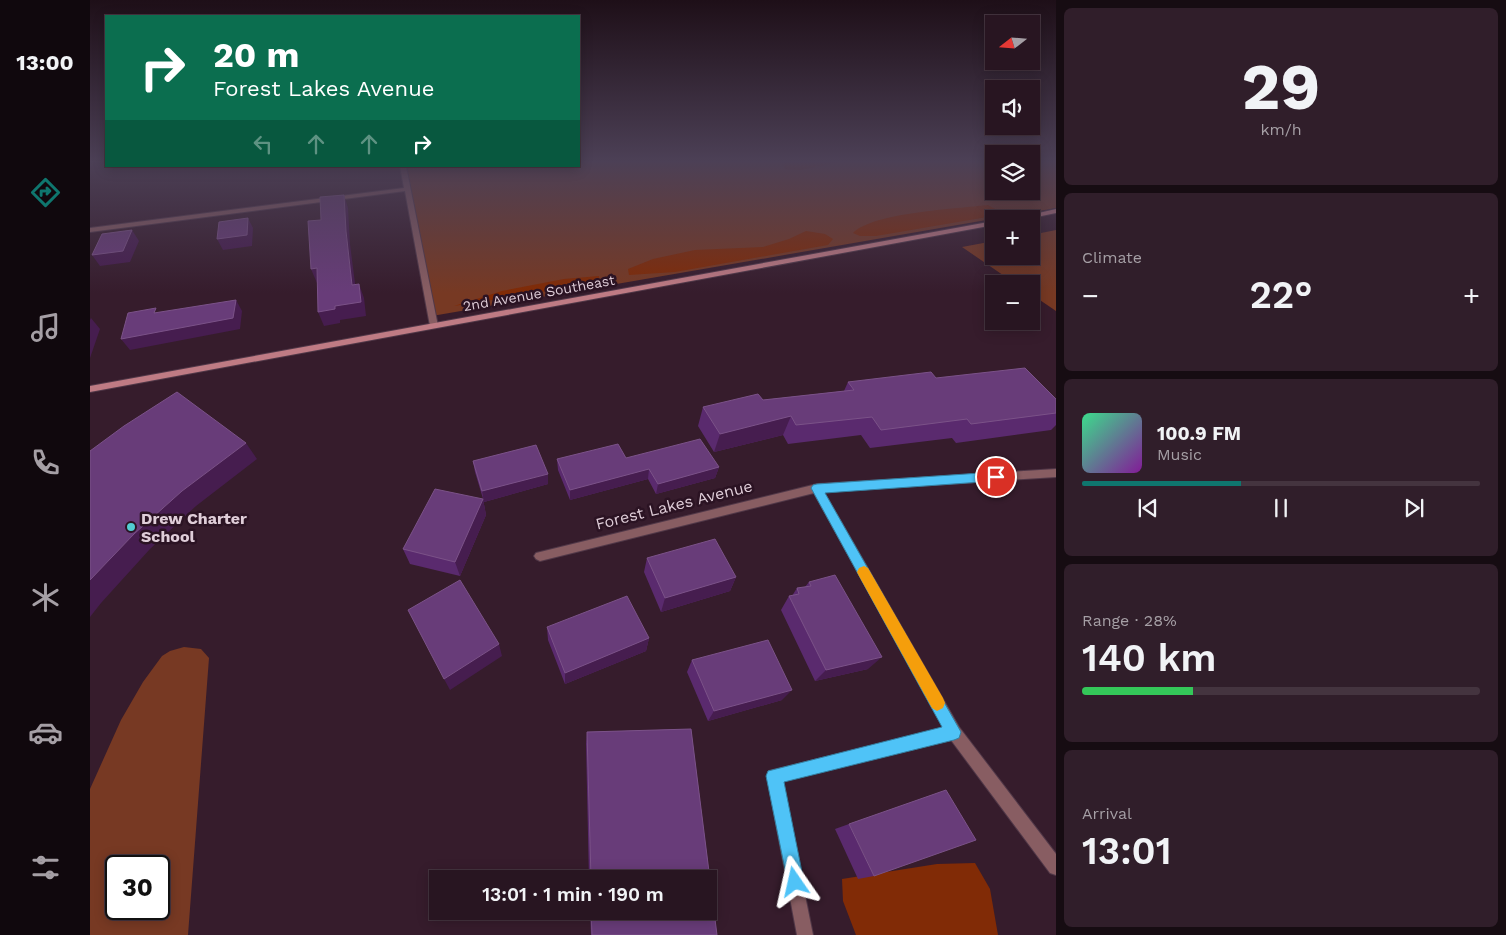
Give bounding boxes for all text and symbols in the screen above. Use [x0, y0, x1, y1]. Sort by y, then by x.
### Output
north arrow [985, 15, 1040, 70]
map controls [985, 15, 1040, 330]
text: 20 m [213, 34, 299, 76]
icon: right [130, 35, 195, 100]
text: 29 [1242, 49, 1320, 125]
text: 13:00 [16, 50, 74, 75]
text: Forest Lakes Avenue [213, 76, 434, 101]
button: sound [985, 80, 1040, 135]
text: km/h [1260, 120, 1302, 139]
icon: left [249, 130, 277, 158]
icon: ahead [302, 130, 330, 158]
icon: ahead [355, 130, 383, 158]
icon: right [408, 130, 436, 158]
button: layers [985, 145, 1040, 200]
icon: directions [28, 175, 63, 210]
button: + [985, 210, 1040, 265]
text: Climate [1082, 248, 1142, 267]
street label: 2nd Avenue Southeast [462, 272, 616, 314]
text: 22° [1249, 273, 1313, 317]
button: − [985, 275, 1040, 330]
text: − [1082, 279, 1099, 312]
text: + [1463, 279, 1480, 312]
icon: music [28, 310, 63, 345]
text: 100.9 FM [1157, 422, 1241, 445]
icon: phone [28, 445, 63, 480]
text: Music [1157, 445, 1202, 464]
pin [975, 456, 1017, 498]
icon: arrive [982, 463, 1010, 491]
street label: Forest Lakes Avenue [594, 476, 754, 534]
icon: previous [1134, 494, 1162, 522]
icon: pause [1267, 494, 1295, 522]
icon: next [1400, 494, 1428, 522]
place label: Drew Charter School [141, 509, 247, 546]
marker: Drew Charter School [125, 521, 137, 533]
icon: climate [28, 580, 63, 615]
text: Range · 28% [1082, 611, 1177, 630]
text: 140 km [1082, 636, 1216, 680]
icon: car [28, 715, 63, 750]
text: Arrival [1082, 804, 1132, 823]
text: 13:01 [1082, 829, 1172, 873]
icon: filters [28, 850, 63, 885]
speed limit sign: 30 [105, 855, 170, 920]
position arrow [768, 855, 820, 907]
text: 13:01 · 1 min · 190 m [482, 883, 664, 906]

